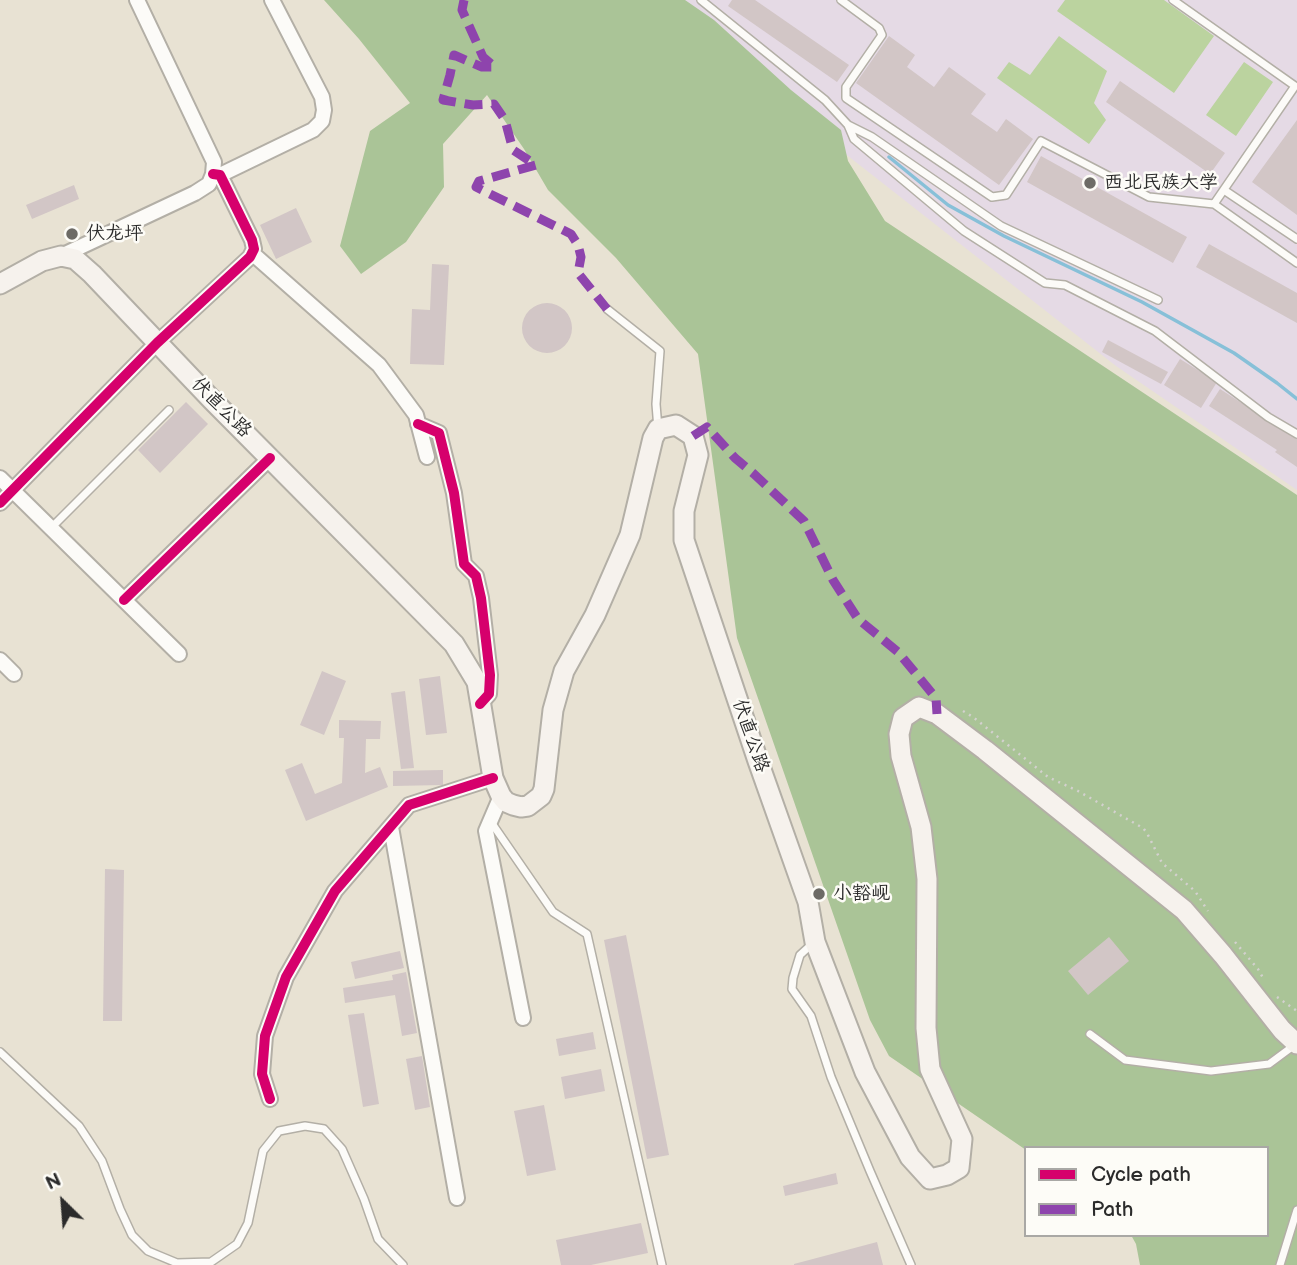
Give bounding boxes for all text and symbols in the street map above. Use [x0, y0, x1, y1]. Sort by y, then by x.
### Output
place label: 西北民族大学 [1104, 172, 1218, 194]
marker: 西北民族大学 [1082, 175, 1098, 191]
place label: 伏龙坪 [86, 223, 143, 245]
marker: 伏龙坪 [64, 226, 80, 242]
street label: 伏直公路 [186, 373, 256, 443]
street label: 伏直公路 [727, 696, 773, 776]
place label: 小豁岘 [833, 883, 890, 905]
marker: 小豁岘 [811, 886, 827, 902]
legend [1024, 1146, 1269, 1237]
text: Cycle path [1091, 1162, 1191, 1187]
north arrow [28, 1167, 98, 1237]
text: N [43, 1169, 65, 1196]
text: Path [1091, 1197, 1133, 1222]

